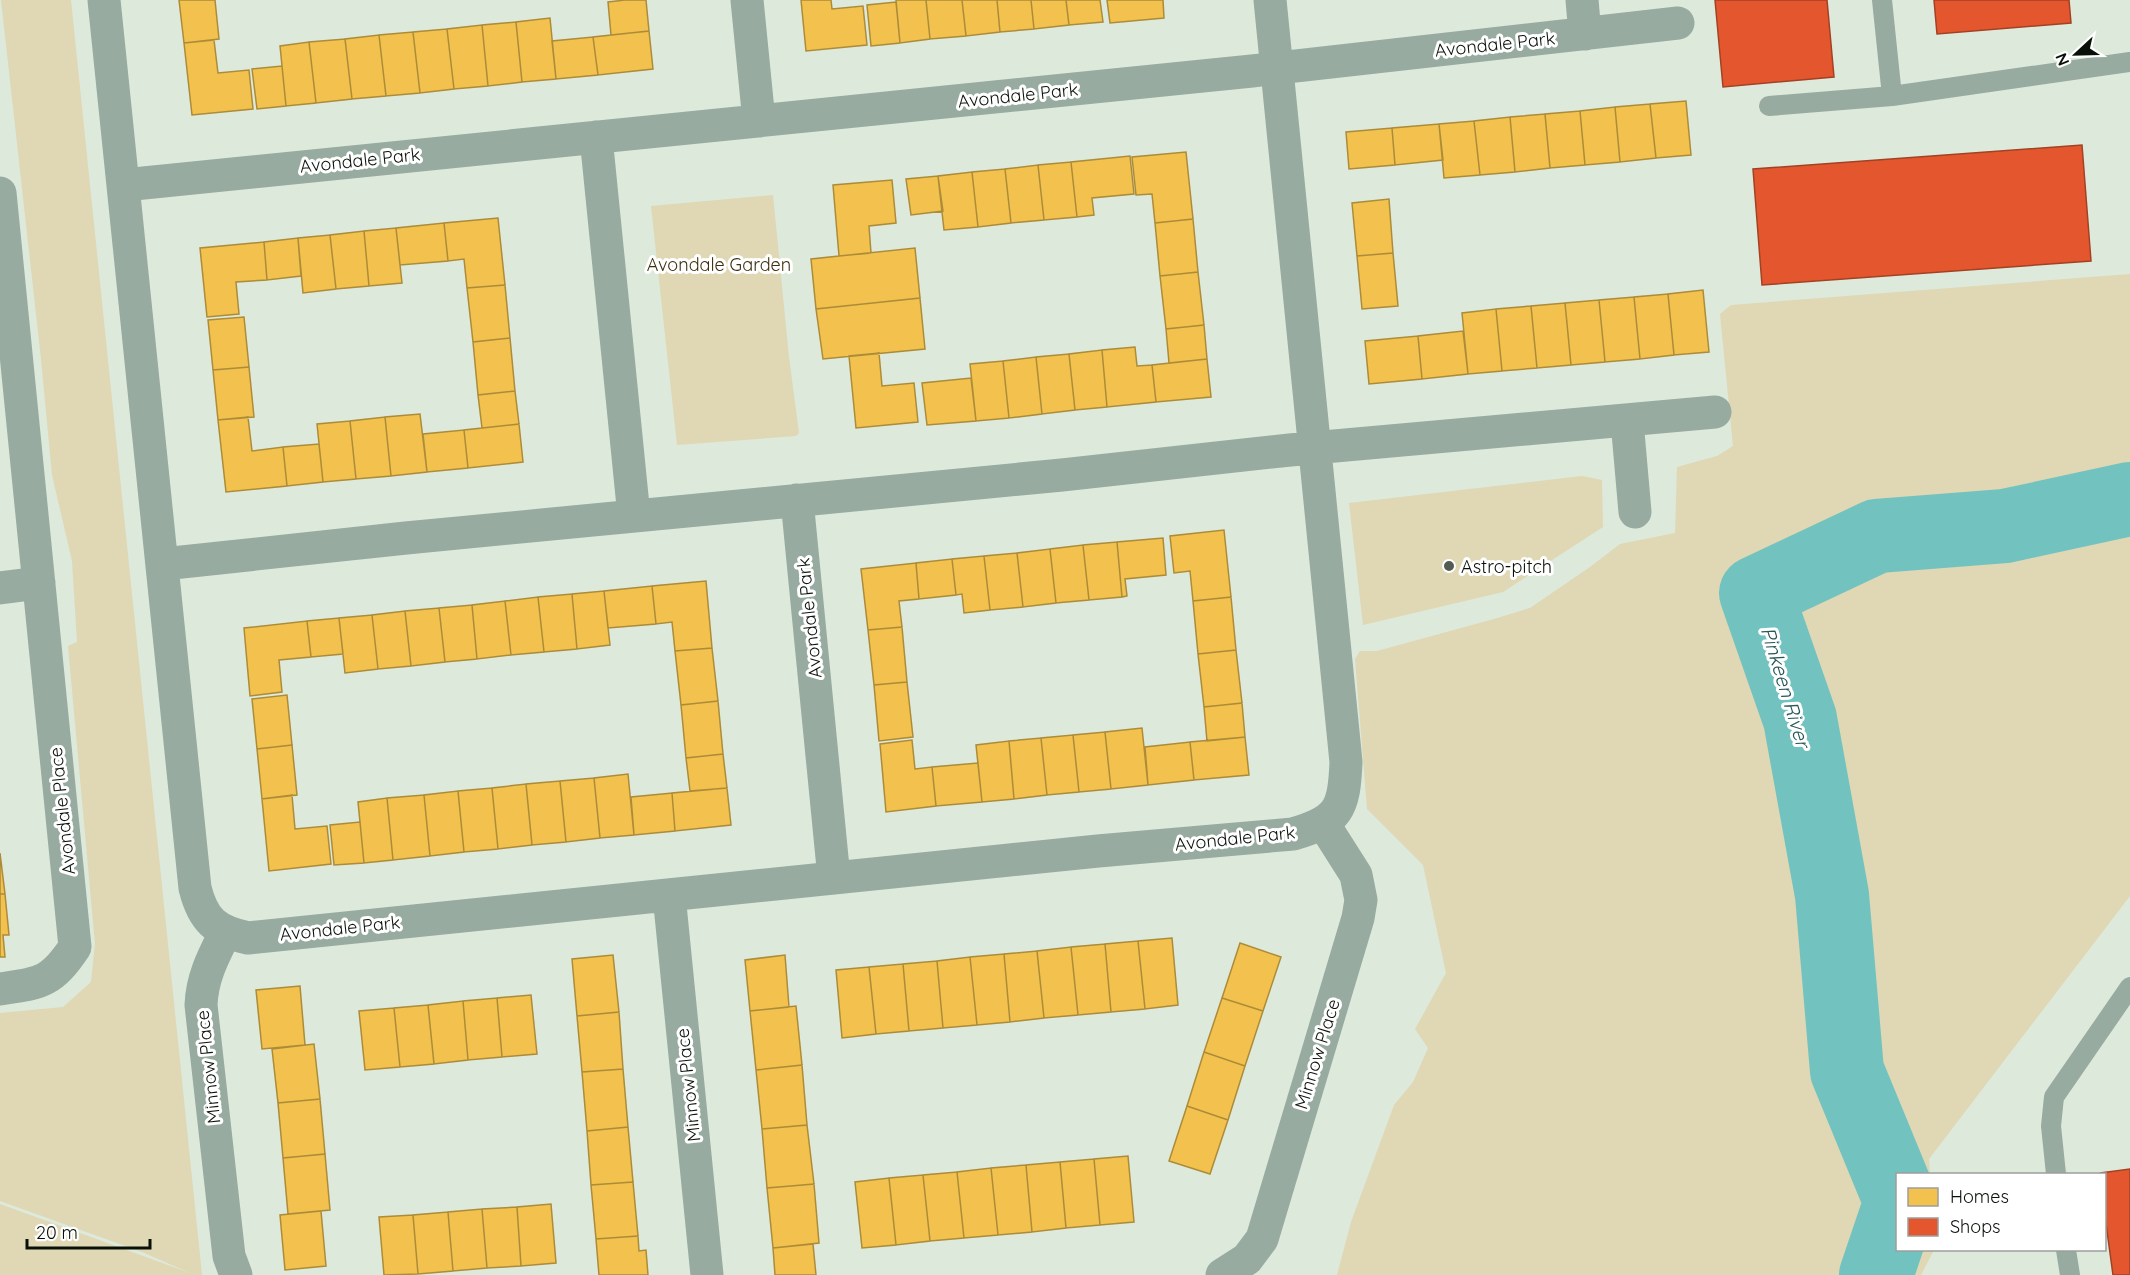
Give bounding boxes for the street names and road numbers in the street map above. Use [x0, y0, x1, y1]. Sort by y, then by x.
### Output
street label: Avondale Park [1434, 26, 1556, 62]
street label: Avondale Park [957, 77, 1079, 113]
street label: Avondale Park [299, 142, 421, 178]
street label: Avondale Park [791, 557, 827, 679]
street label: Avondale Place [44, 746, 80, 876]
street label: Avondale Park [1174, 820, 1296, 856]
street label: Avondale Park [279, 910, 401, 946]
street label: Minnow Place [1289, 996, 1345, 1112]
street label: Minnow Place [191, 1009, 225, 1125]
street label: Minnow Place [671, 1027, 705, 1143]

